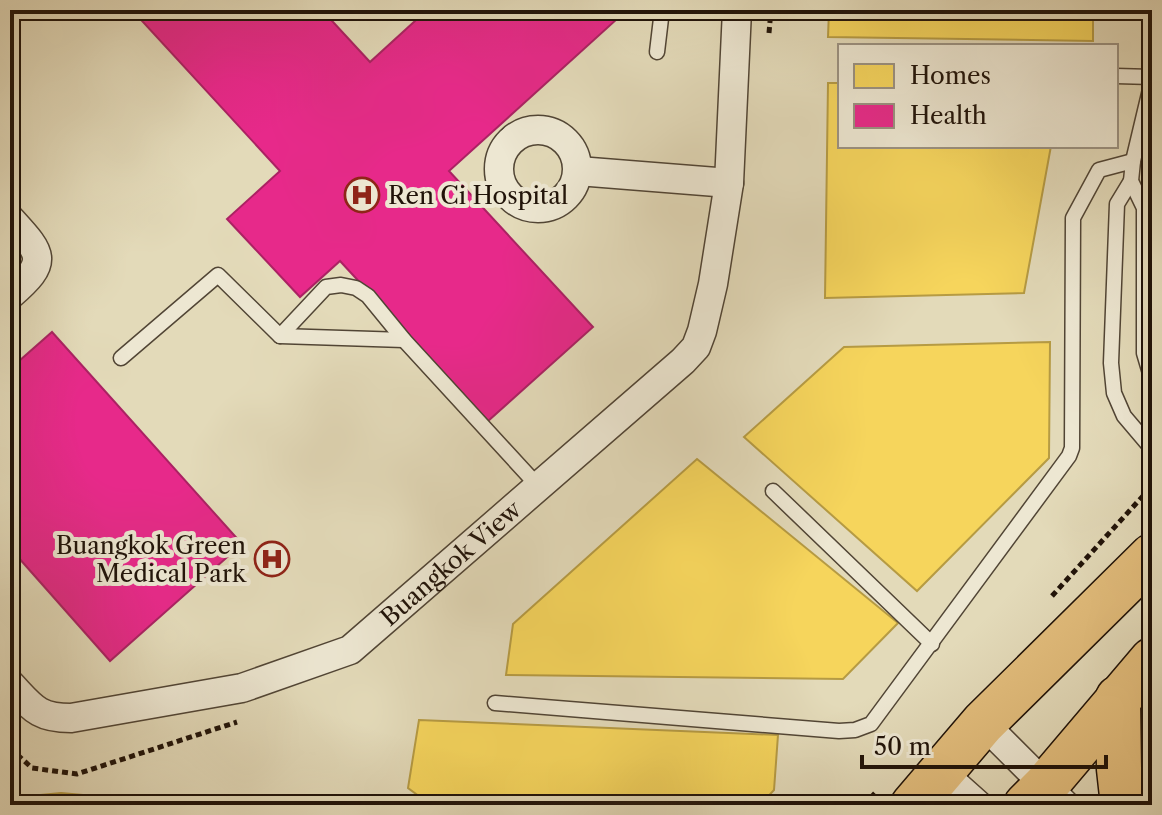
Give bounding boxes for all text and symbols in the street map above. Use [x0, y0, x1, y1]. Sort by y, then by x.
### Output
legend [838, 44, 1118, 148]
text: Homes [910, 61, 991, 90]
text: Health [910, 101, 987, 130]
hospital icon: Ren Ci Hospital [343, 176, 381, 214]
place label: Ren Ci Hospital [388, 181, 568, 210]
street label: Buangkok View [374, 494, 527, 632]
place label: Buangkok Green Medical Park [56, 531, 247, 588]
hospital icon: Buangkok Green Medical Park [253, 540, 291, 578]
scale bar [862, 719, 1106, 769]
text: 50 m [874, 732, 931, 761]

